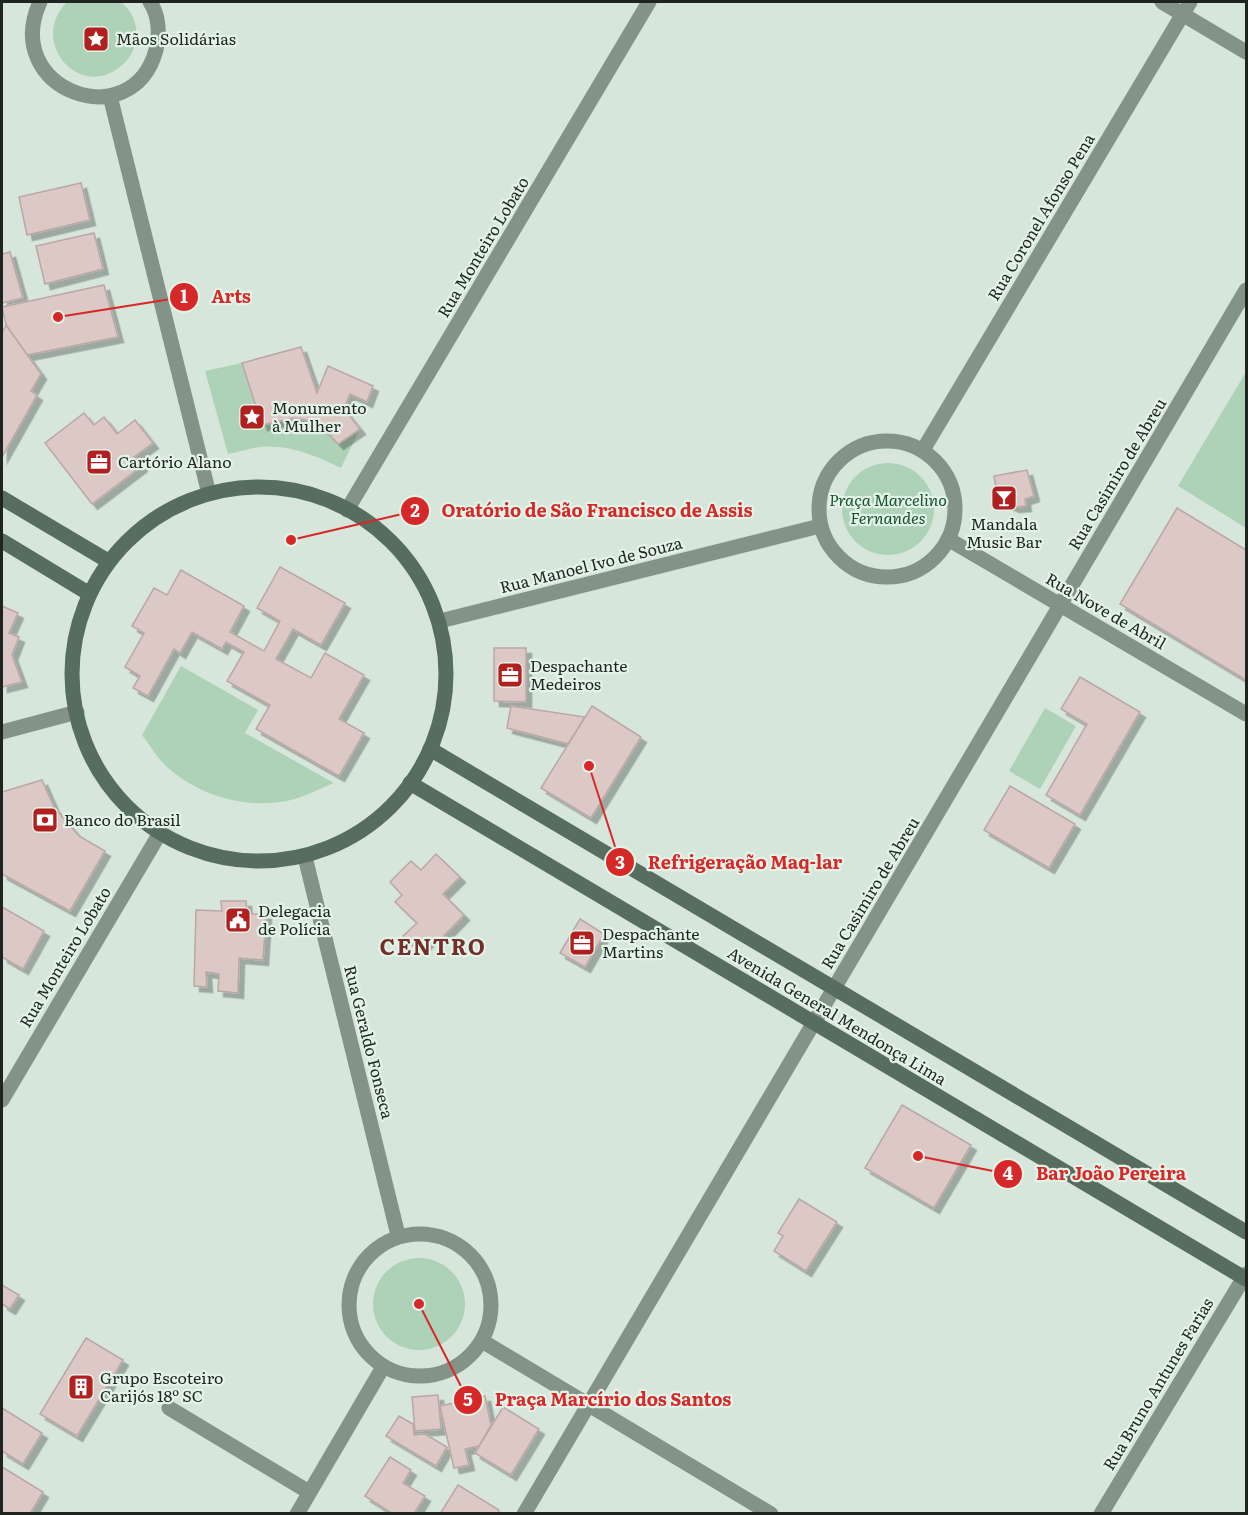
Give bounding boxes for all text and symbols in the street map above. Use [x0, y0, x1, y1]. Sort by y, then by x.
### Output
place icon: Mãos Solidárias [81, 24, 111, 54]
place label: Mãos Solidárias [116, 26, 236, 50]
street label: Rua Coronel Afonso Pena [981, 128, 1100, 305]
street label: Rua Monteiro Lobato [430, 171, 534, 321]
callout: Arts [169, 279, 263, 315]
text: 1 [180, 282, 188, 309]
text: Arts [211, 282, 251, 309]
street label: Rua Casimiro de Abreu [1061, 393, 1171, 554]
place label: Monumento à Mulher [272, 395, 367, 437]
place icon: Monumento à Mulher [237, 402, 267, 432]
office icon: Cartório Alano [84, 447, 114, 477]
place label: Cartório Alano [118, 449, 232, 473]
bar icon: Mandala Music Bar [989, 483, 1019, 513]
park label: Praça Marcelino Fernandes [829, 487, 947, 529]
callout: Oratório de São Francisco de Assis [400, 493, 765, 529]
text: 2 [410, 496, 420, 523]
text: Oratório de São Francisco de Assis [441, 496, 753, 523]
place label: Mandala Music Bar [966, 511, 1042, 553]
street label: Rua Manoel Ivo de Souza [497, 530, 685, 598]
street label: Rua Nove de Abril [1042, 566, 1171, 654]
place label: Despachante Medeiros [530, 653, 628, 695]
office icon: Despachante Medeiros [495, 660, 525, 690]
bank icon: Banco do Brasil [30, 805, 60, 835]
place label: Banco do Brasil [64, 807, 181, 831]
street label: Rua Casimiro de Abreu [814, 812, 924, 973]
callout: Refrigeração Maq-lar [605, 844, 854, 880]
text: 3 [615, 848, 625, 875]
text: Refrigeração Maq-lar [648, 848, 842, 875]
street label: Rua Monteiro Lobato [12, 881, 116, 1031]
place label: Delegacia de Polícia [258, 898, 331, 940]
public building icon: Delegacia de Polícia [223, 905, 253, 935]
place label: Despachante Martins [602, 921, 700, 963]
office icon: Despachante Martins [567, 928, 597, 958]
district label: CENTRO [380, 929, 486, 962]
street label: Avenida General Mendonça Lima [723, 940, 952, 1090]
street label: Rua Geraldo Fonseca [339, 962, 401, 1121]
callout: Bar João Pereira [993, 1156, 1198, 1192]
text: 4 [1003, 1159, 1014, 1186]
text: Bar João Pereira [1036, 1159, 1187, 1186]
street label: Rua Bruno Antunes Farias [1096, 1293, 1218, 1474]
place label: Grupo Escoteiro Carijós 18º SC [100, 1365, 223, 1407]
building icon: Grupo Escoteiro Carijós 18º SC [66, 1372, 96, 1402]
callout: Praça Marcírio dos Santos [453, 1382, 744, 1418]
text: 5 [463, 1385, 473, 1412]
text: Praça Marcírio dos Santos [495, 1385, 731, 1412]

